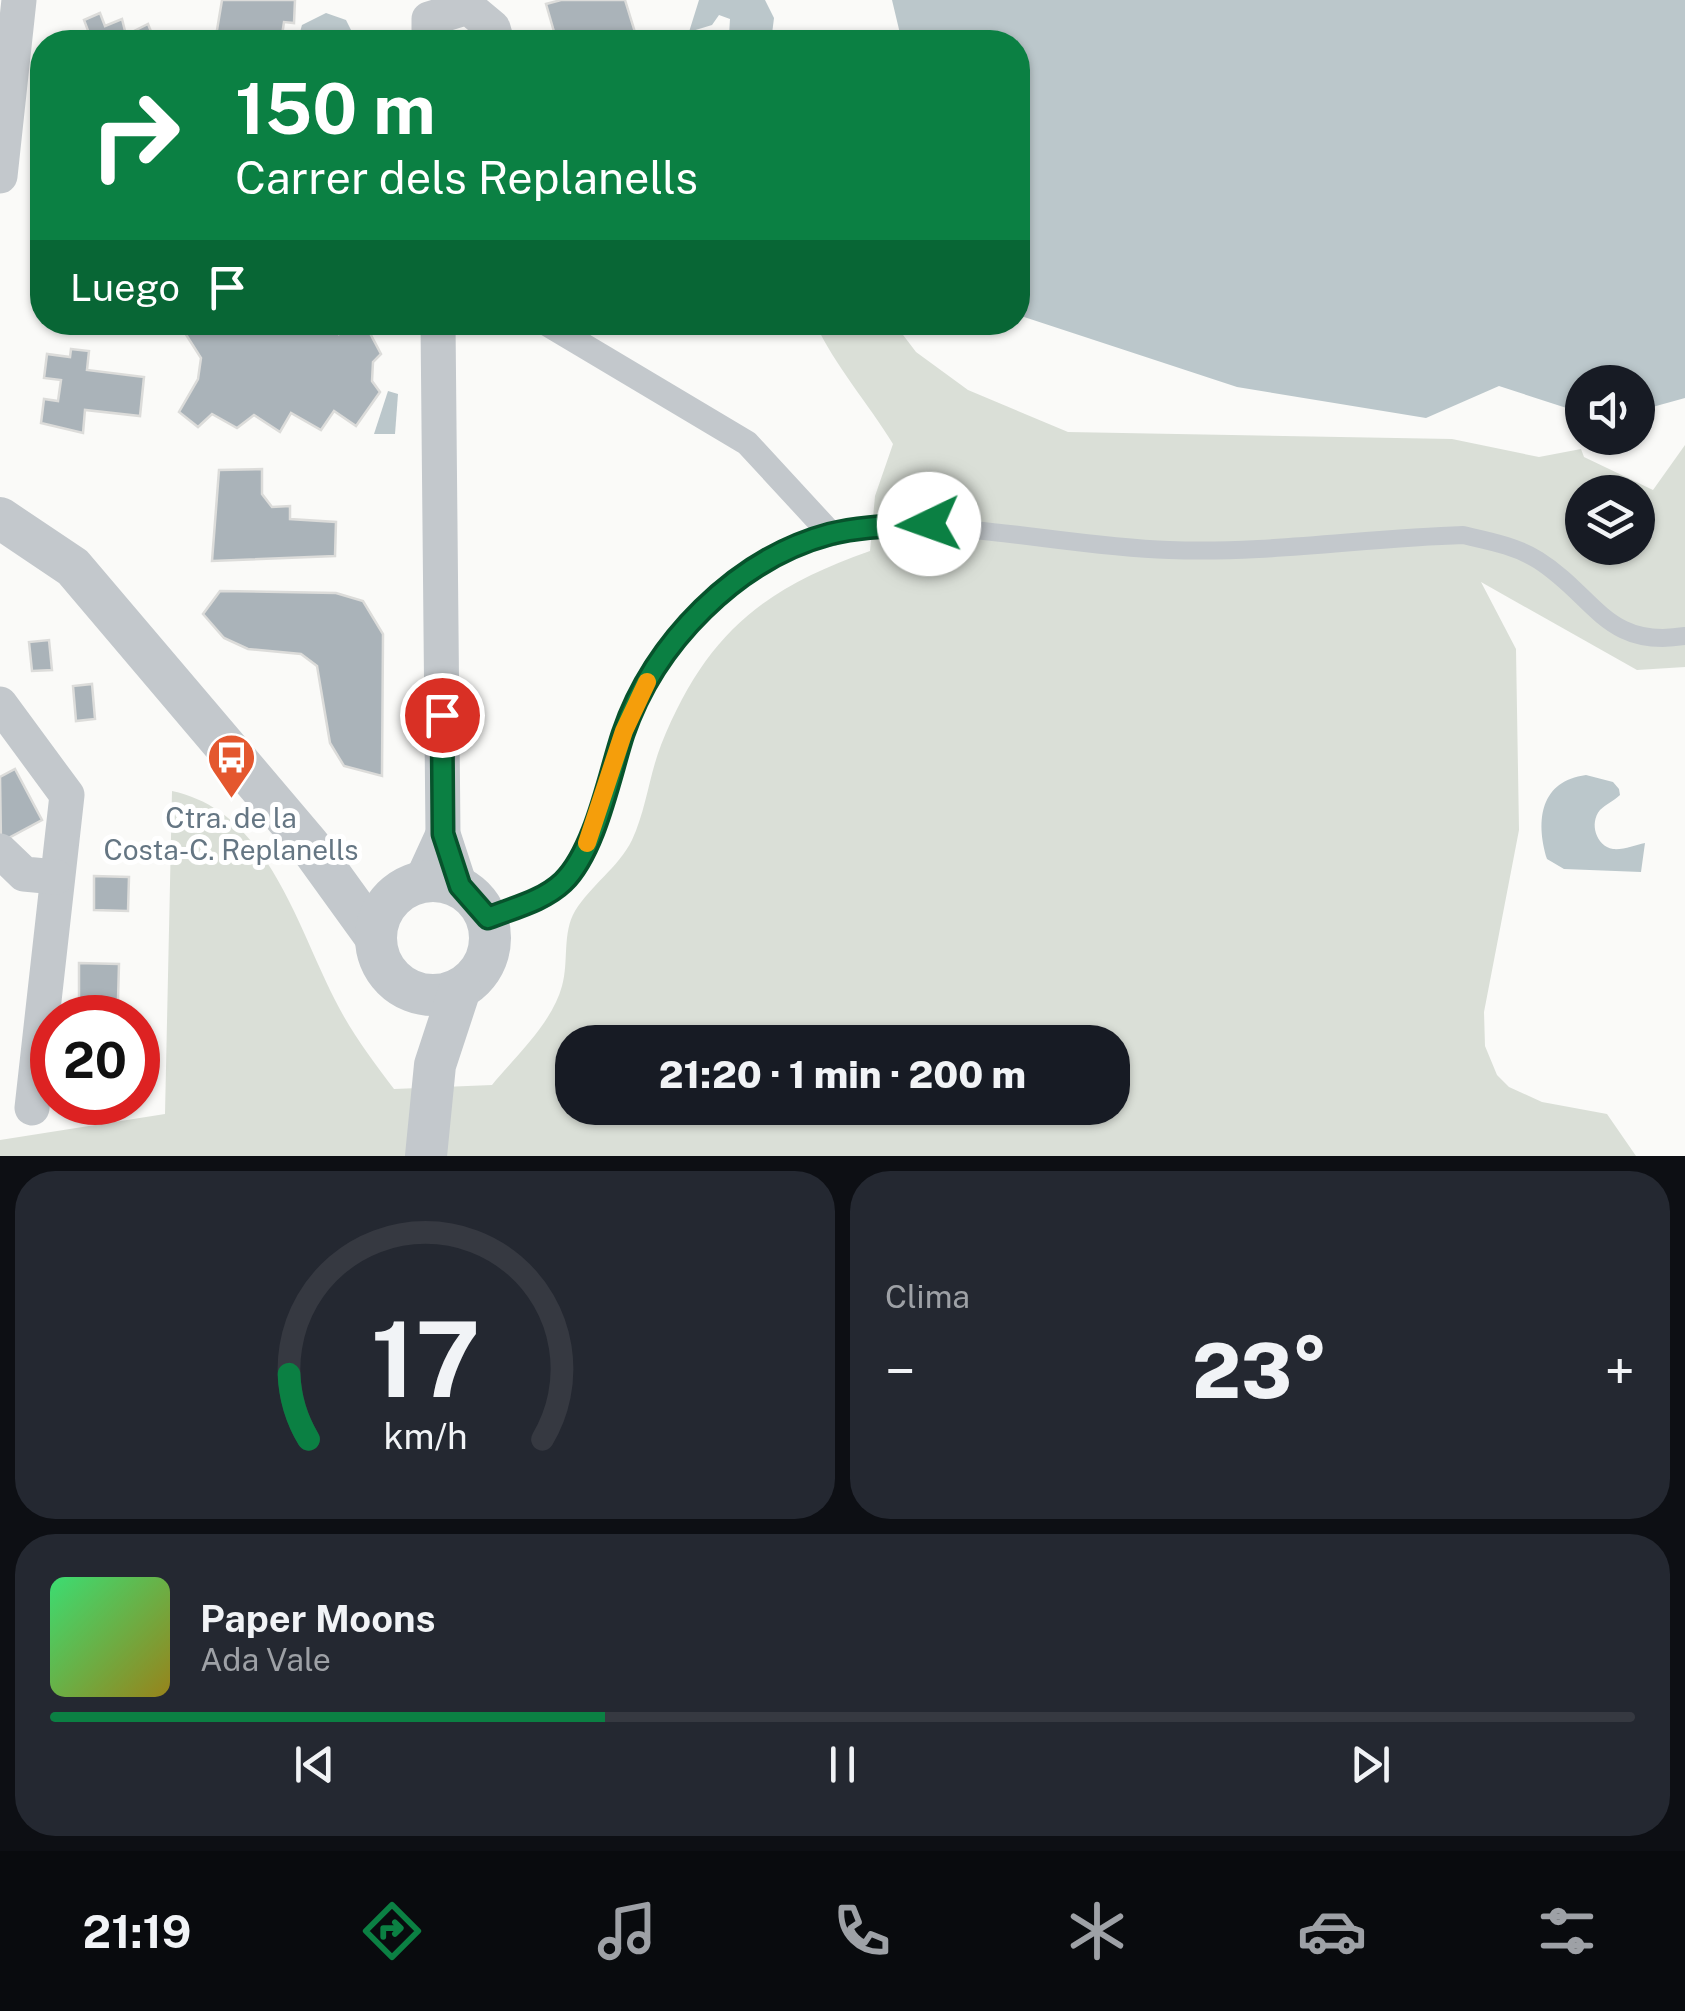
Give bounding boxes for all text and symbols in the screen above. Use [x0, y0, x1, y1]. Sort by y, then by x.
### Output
text: 150 m [235, 67, 436, 150]
icon: right [70, 70, 200, 200]
text: Carrer dels Replanells [235, 151, 698, 204]
icon: arrive [200, 260, 255, 315]
text: Luego [70, 265, 180, 310]
map controls [1565, 365, 1655, 565]
button: sound [1565, 365, 1655, 455]
position arrow [877, 472, 981, 576]
button: layers [1565, 475, 1655, 565]
pin [400, 673, 485, 758]
icon: arrive [415, 688, 470, 743]
bus stop icon: Ctra. de la Costa-C. Replanells [205, 732, 257, 800]
place label: Ctra. de la Costa-C. Replanells [104, 801, 358, 866]
speed limit sign: 20 [30, 995, 160, 1125]
text: 21:20 · 1 min · 200 m [659, 1052, 1026, 1097]
text: Clima [885, 1278, 970, 1315]
text: 17 [370, 1298, 480, 1420]
text: 23° [1192, 1327, 1328, 1415]
text: − [885, 1339, 916, 1403]
text: + [1605, 1339, 1635, 1403]
text: km/h [383, 1415, 467, 1457]
text: Paper Moons [200, 1596, 435, 1641]
text: Ada Vale [200, 1641, 331, 1678]
icon: previous [287, 1737, 342, 1792]
icon: pause [815, 1737, 870, 1792]
icon: next [1343, 1737, 1398, 1792]
icon: directions [357, 1896, 427, 1966]
icon: music [592, 1896, 662, 1966]
icon: phone [827, 1896, 897, 1966]
icon: climate [1062, 1896, 1132, 1966]
icon: car [1297, 1896, 1367, 1966]
icon: filters [1532, 1896, 1602, 1966]
text: 21:19 [83, 1905, 191, 1958]

